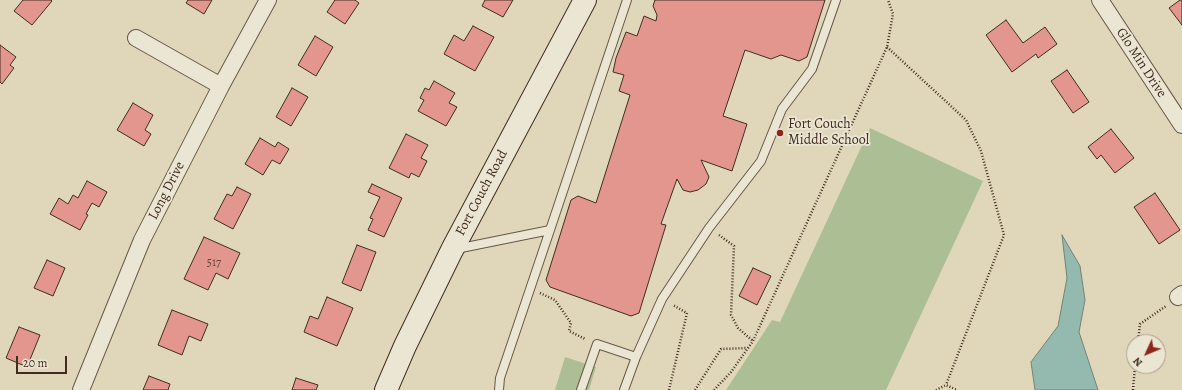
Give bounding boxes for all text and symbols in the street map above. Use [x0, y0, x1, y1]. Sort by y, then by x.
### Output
street label: Glo Min Drive [1112, 25, 1170, 101]
place label: Fort Couch Middle School [788, 117, 869, 150]
marker: Fort Couch Middle School [775, 128, 785, 138]
street label: Fort Couch Road [452, 147, 512, 239]
street label: Long Drive [145, 159, 189, 223]
house number: 517 [207, 256, 221, 270]
north arrow [1126, 334, 1166, 374]
scale bar [18, 348, 69, 374]
text: N [1130, 354, 1146, 370]
text: 20 m [23, 355, 47, 371]

